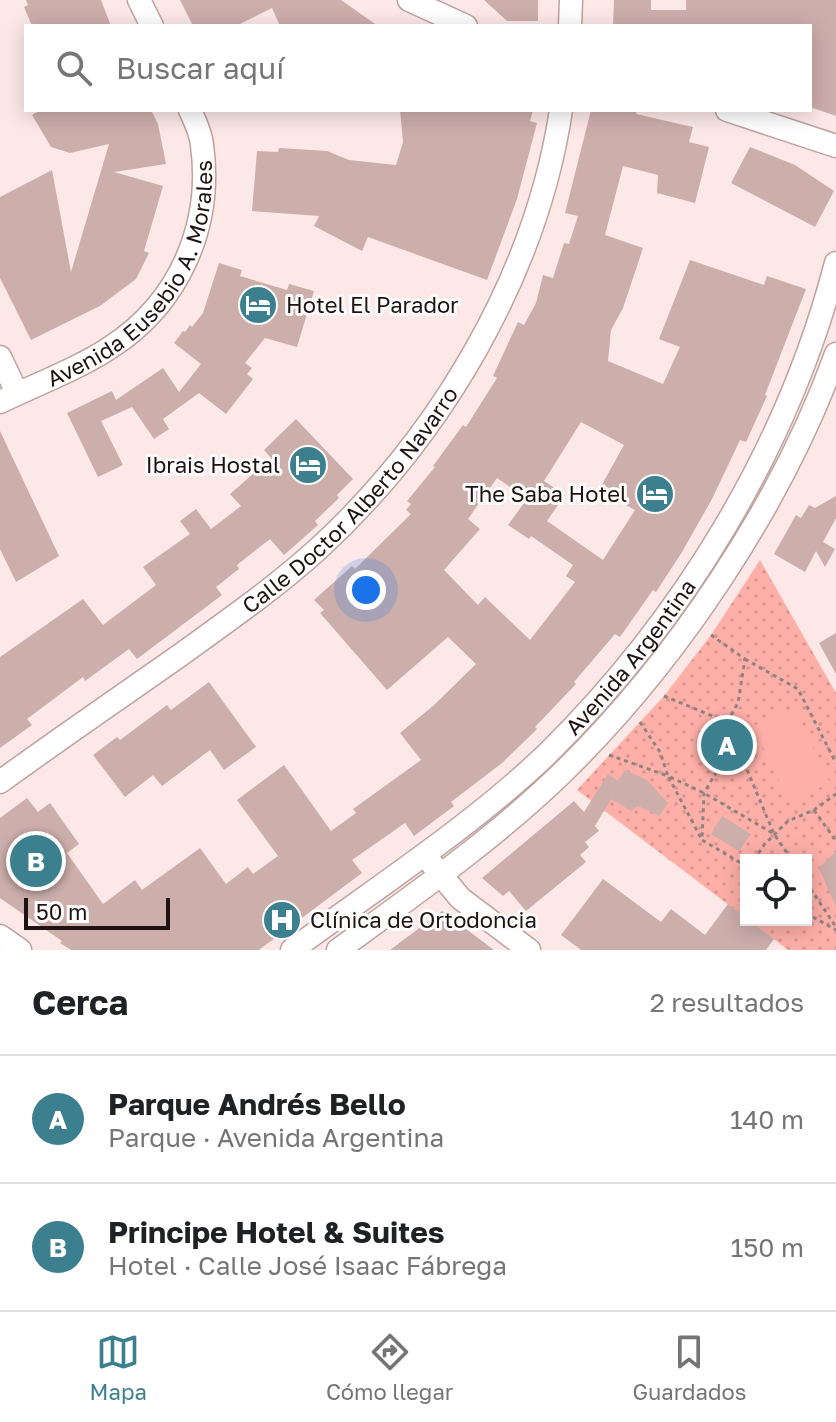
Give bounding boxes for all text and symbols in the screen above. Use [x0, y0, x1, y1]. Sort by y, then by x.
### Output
search box [24, 24, 812, 112]
icon: search [52, 46, 96, 90]
text: Buscar aquí [116, 50, 284, 86]
street label: Avenida Eusebio A. Morales [43, 160, 217, 392]
hotel icon: Hotel El Parador [237, 284, 279, 326]
place label: Hotel El Parador [286, 291, 459, 318]
street label: Calle Doctor Alberto Navarro [236, 381, 463, 619]
hotel icon: Ibrais Hostal [287, 444, 329, 486]
place label: Ibrais Hostal [146, 451, 280, 478]
hotel icon: The Saba Hotel [634, 473, 676, 515]
place label: The Saba Hotel [465, 480, 627, 507]
your location [346, 570, 386, 610]
street label: Avenida Argentina [559, 574, 701, 740]
pin: A [701, 715, 753, 775]
pin: B [10, 831, 62, 891]
map controls [740, 854, 812, 926]
button: locate [740, 854, 812, 926]
scale bar [24, 894, 170, 930]
text: 50 m [36, 898, 87, 925]
hospital icon: Clínica de Ortodoncia [261, 899, 303, 941]
place label: Clínica de Ortodoncia [310, 906, 537, 933]
text: Cerca [32, 982, 128, 1022]
text: 2 resultados [650, 987, 804, 1018]
text: Parque Andrés Bello [108, 1086, 406, 1122]
text: A [49, 1104, 67, 1135]
text: 140 m [730, 1104, 804, 1135]
text: Parque · Avenida Argentina [108, 1122, 444, 1153]
text: Principe Hotel & Suites [108, 1214, 445, 1250]
text: B [49, 1232, 67, 1263]
text: 150 m [731, 1232, 804, 1263]
text: Hotel · Calle José Isaac Fábrega [108, 1250, 507, 1281]
tab: Mapa [90, 1330, 147, 1405]
tab: Cómo llegar [326, 1330, 453, 1405]
tab: Guardados [632, 1330, 746, 1405]

